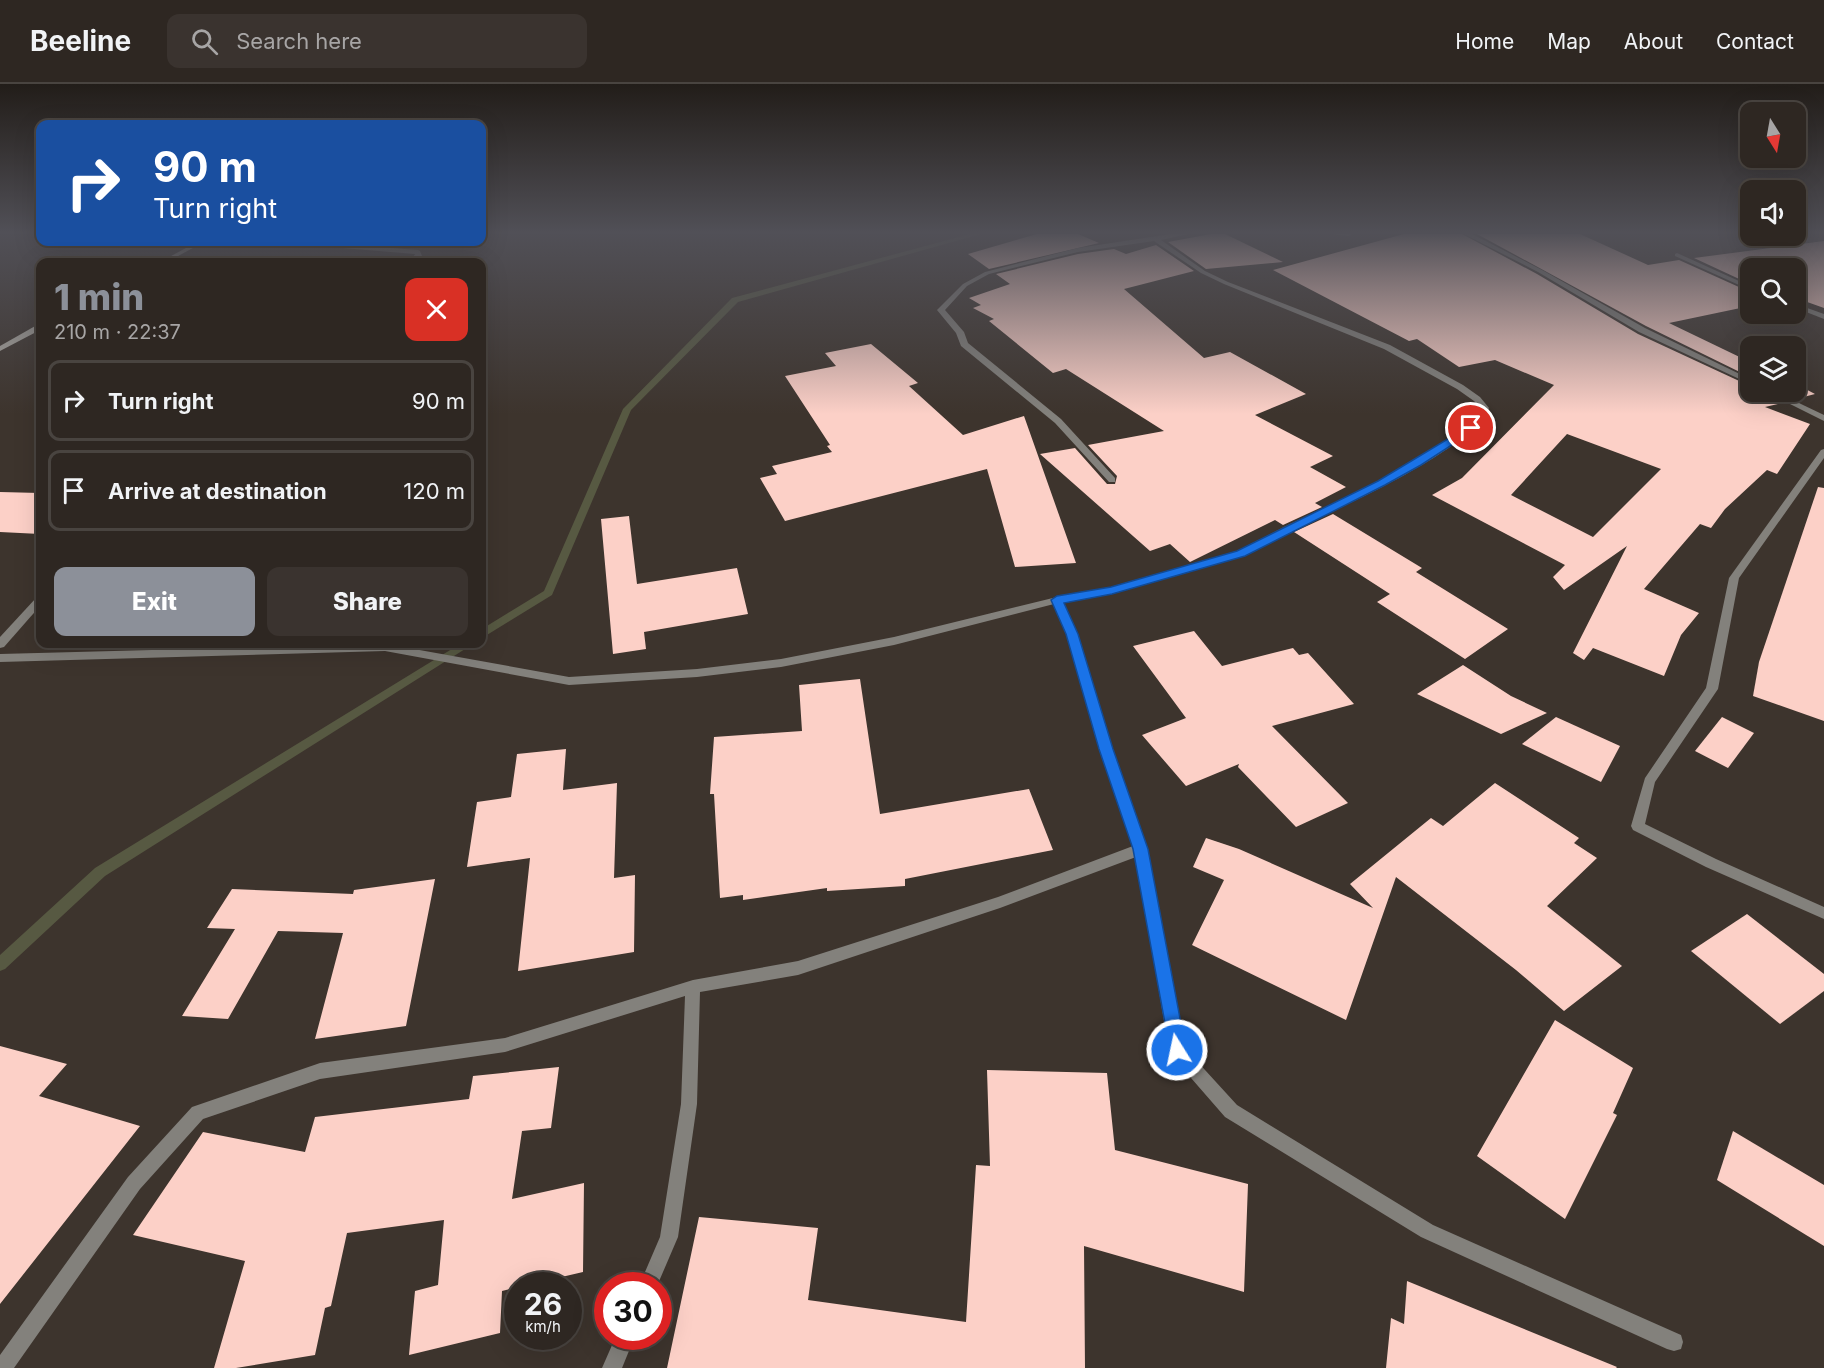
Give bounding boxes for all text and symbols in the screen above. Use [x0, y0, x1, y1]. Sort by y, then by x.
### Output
search box [167, 14, 587, 68]
text: Beeline [30, 24, 131, 58]
icon: search [188, 25, 221, 58]
text: Search here [236, 28, 362, 54]
text: Home [1455, 29, 1514, 54]
text: Map [1547, 29, 1591, 54]
text: About [1624, 29, 1683, 54]
text: Contact [1716, 29, 1794, 54]
north arrow [1740, 102, 1806, 168]
map controls [1740, 102, 1806, 402]
text: 90 m [153, 141, 257, 192]
icon: right [54, 144, 132, 222]
button: sound [1740, 180, 1806, 246]
text: Turn right [153, 192, 277, 225]
button: search [1740, 258, 1806, 324]
text: 1 min [54, 275, 144, 319]
button: close [405, 278, 468, 341]
text: 210 m · 22:37 [54, 320, 181, 344]
button: layers [1740, 336, 1806, 402]
icon: right [57, 384, 90, 417]
text: Turn right [108, 388, 214, 414]
text: 90 m [412, 388, 465, 414]
pin [1445, 402, 1496, 453]
icon: arrive [1454, 411, 1487, 444]
icon: arrive [57, 474, 90, 507]
text: Arrive at destination [108, 478, 327, 504]
text: 120 m [403, 478, 465, 504]
button: Exit [54, 567, 255, 636]
button: Share [267, 567, 468, 636]
position arrow [1145, 1018, 1209, 1082]
speed limit sign: 30 [594, 1272, 672, 1350]
text: 26 [524, 1286, 562, 1322]
text: km/h [525, 1317, 561, 1336]

